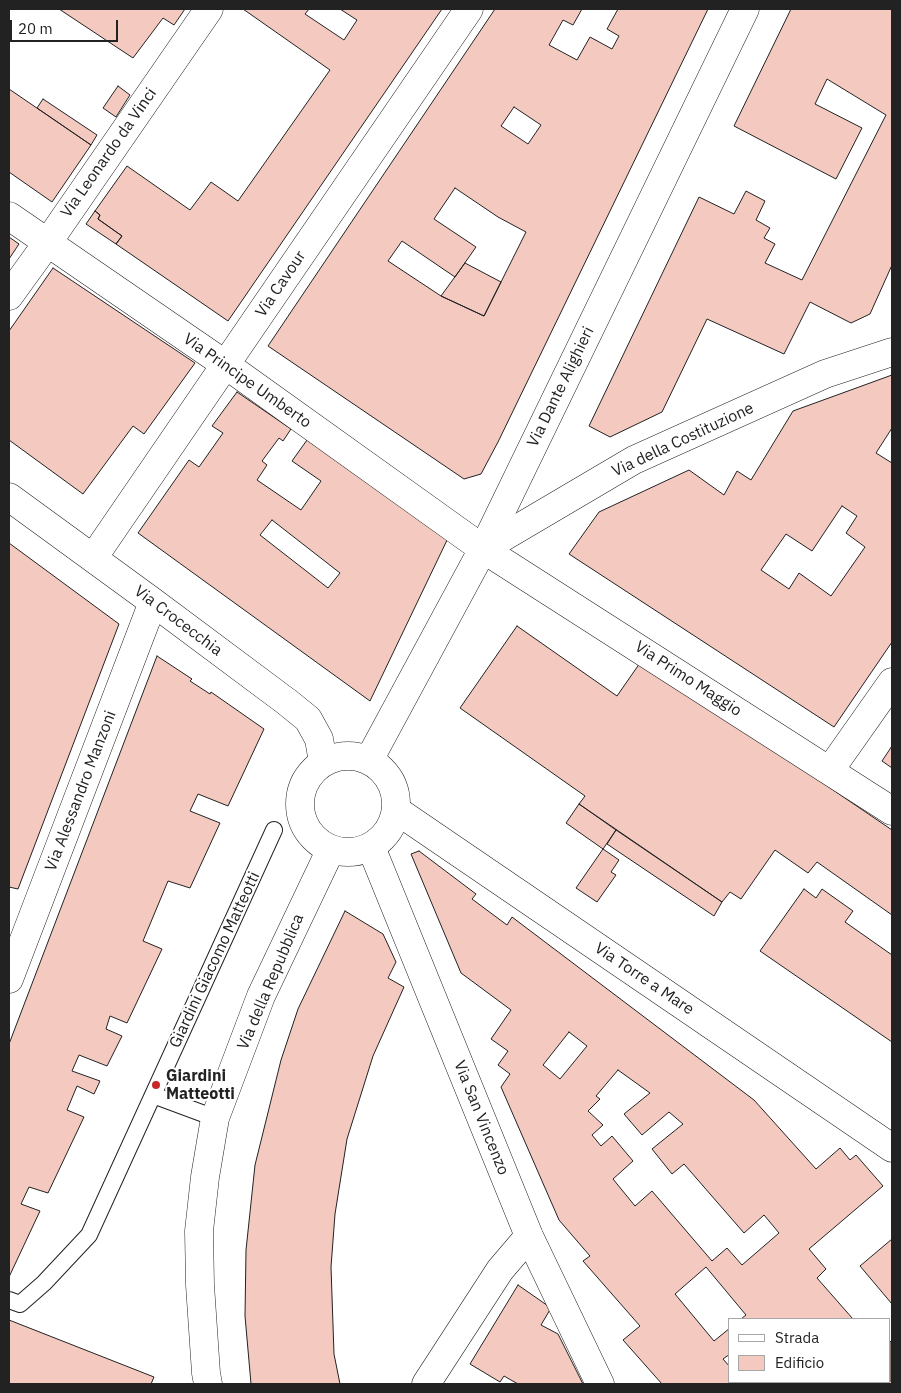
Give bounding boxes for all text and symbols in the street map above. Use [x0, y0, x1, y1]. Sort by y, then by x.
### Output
scale bar [12, 10, 120, 42]
text: 20 m [18, 19, 53, 38]
street label: Via Leonardo da Vinci [57, 85, 161, 221]
street label: Via Cavour [252, 247, 310, 321]
street label: Via Dante Alighieri [524, 324, 598, 450]
street label: Via Principe Umberto [179, 330, 315, 432]
street label: Via della Costituzione [609, 399, 757, 481]
street label: Via Crocecchia [130, 582, 226, 660]
street label: Via Primo Maggio [631, 637, 745, 721]
street label: Via Alessandro Manzoni [42, 708, 120, 874]
street label: Giardini Giacomo Matteotti [166, 869, 264, 1051]
street label: Via della Repubblica [234, 911, 308, 1053]
street label: Via Torre a Mare [591, 939, 697, 1019]
street label: Via San Vincenzo [449, 1058, 513, 1178]
place label: Giardini Matteotti [166, 1066, 235, 1104]
marker: Giardini Matteotti [150, 1079, 162, 1091]
legend [728, 1318, 891, 1383]
text: Strada [775, 1328, 819, 1347]
text: Edificio [775, 1353, 824, 1372]

